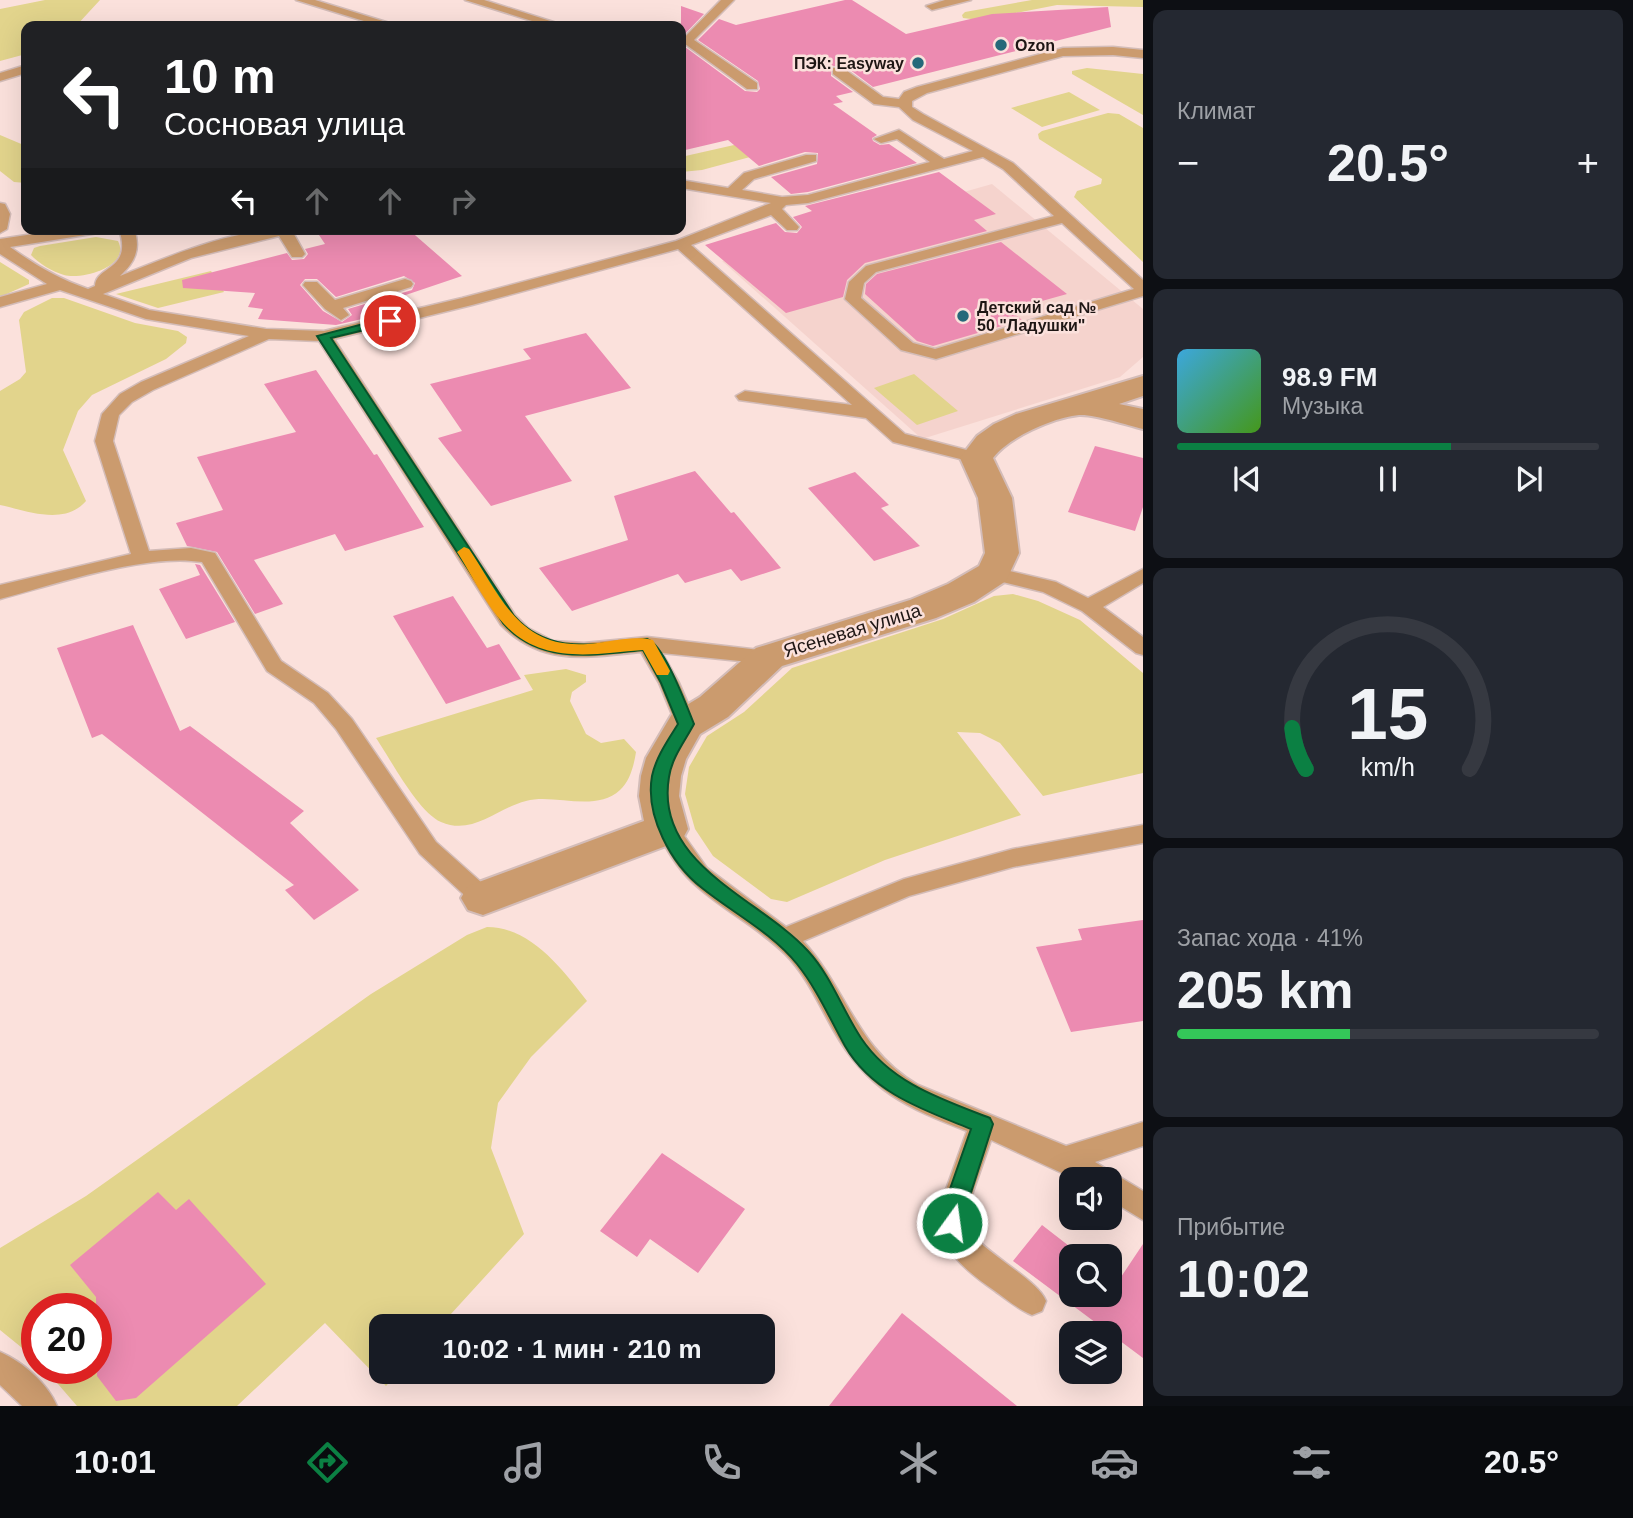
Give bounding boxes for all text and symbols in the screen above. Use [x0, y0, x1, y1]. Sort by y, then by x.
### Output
marker: Ozon [993, 37, 1009, 53]
place label: Ozon [1015, 37, 1055, 54]
icon: left [49, 49, 140, 140]
text: 10 m [164, 49, 276, 103]
place label: ПЭК: Easyway [794, 55, 904, 72]
marker: ПЭК: Easyway [910, 55, 926, 71]
text: Климат [1177, 98, 1255, 124]
text: Сосновая улица [164, 106, 405, 142]
text: 20.5° [1327, 134, 1449, 192]
text: − [1177, 142, 1199, 184]
text: + [1577, 142, 1599, 184]
icon: left [225, 182, 263, 220]
icon: ahead [298, 182, 336, 220]
icon: ahead [371, 182, 409, 220]
icon: right [444, 182, 482, 220]
pin [360, 291, 420, 351]
place label: Детский сад № 50 "Ладушки" [977, 299, 1096, 334]
icon: arrive [371, 302, 409, 340]
marker: Детский сад № 50 "Ладушки" [955, 308, 971, 324]
text: 98.9 FM [1282, 362, 1377, 392]
text: Музыка [1282, 393, 1363, 419]
icon: previous [1228, 460, 1266, 498]
icon: pause [1369, 460, 1407, 498]
icon: next [1510, 460, 1548, 498]
street label: Ясеневая улица [781, 599, 924, 661]
text: 15 [1348, 673, 1428, 754]
text: km/h [1361, 753, 1415, 781]
text: Запас хода · 41% [1177, 925, 1363, 951]
text: 205 km [1177, 961, 1353, 1019]
map controls [1059, 1167, 1122, 1384]
button: sound [1059, 1167, 1122, 1230]
position arrow [915, 1186, 989, 1260]
text: Прибытие [1177, 1214, 1285, 1240]
button: search [1059, 1244, 1122, 1307]
text: 10:02 [1177, 1250, 1310, 1308]
speed limit sign: 20 [21, 1293, 112, 1384]
button: layers [1059, 1321, 1122, 1384]
text: 10:02 · 1 мин · 210 m [442, 1334, 702, 1364]
icon: directions [303, 1438, 352, 1487]
icon: music [500, 1438, 549, 1487]
icon: phone [697, 1438, 746, 1487]
icon: climate [894, 1438, 943, 1487]
icon: car [1090, 1438, 1139, 1487]
icon: filters [1287, 1438, 1336, 1487]
text: 10:01 [74, 1444, 156, 1480]
text: 20.5° [1484, 1444, 1559, 1480]

